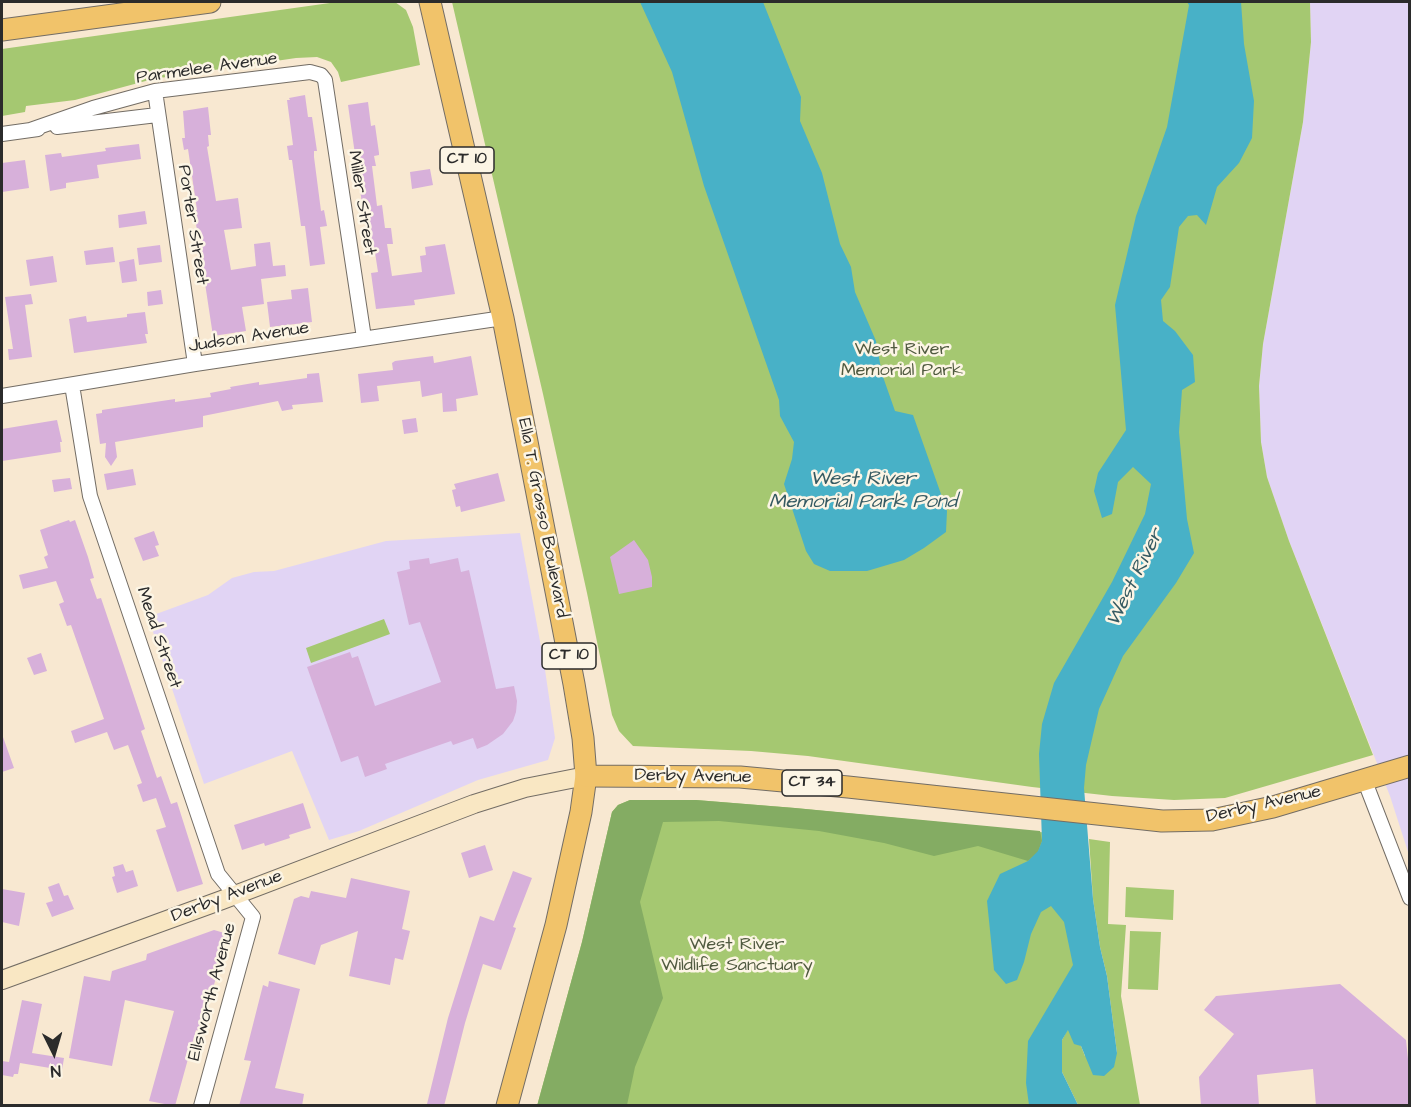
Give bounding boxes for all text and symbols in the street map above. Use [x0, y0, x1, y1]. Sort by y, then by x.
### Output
street label: Parmelee Avenue [135, 48, 279, 90]
road number: CT 10 [440, 147, 494, 173]
street label: Miller Street [342, 149, 380, 257]
street label: Porter Street [172, 163, 212, 287]
street label: Judson Avenue [187, 318, 311, 358]
park label: West River Memorial Park [841, 339, 963, 382]
street label: Ella T. Grasso Boulevard [512, 416, 572, 620]
water label: West River Memorial Park Pond [769, 468, 957, 515]
water label: West River [1102, 525, 1170, 631]
street label: Mead Street [131, 584, 185, 692]
road number: CT 10 [542, 643, 596, 669]
street label: Derby Avenue [634, 765, 752, 789]
road number: CT 34 [782, 770, 842, 796]
street label: Derby Avenue [1205, 781, 1323, 829]
street label: Derby Avenue [169, 866, 285, 928]
street label: Ellsworth Avenue [184, 921, 242, 1063]
park label: West River Wildlife Sanctuary [661, 934, 813, 976]
north arrow [24, 1023, 84, 1083]
text: N [50, 1060, 62, 1082]

